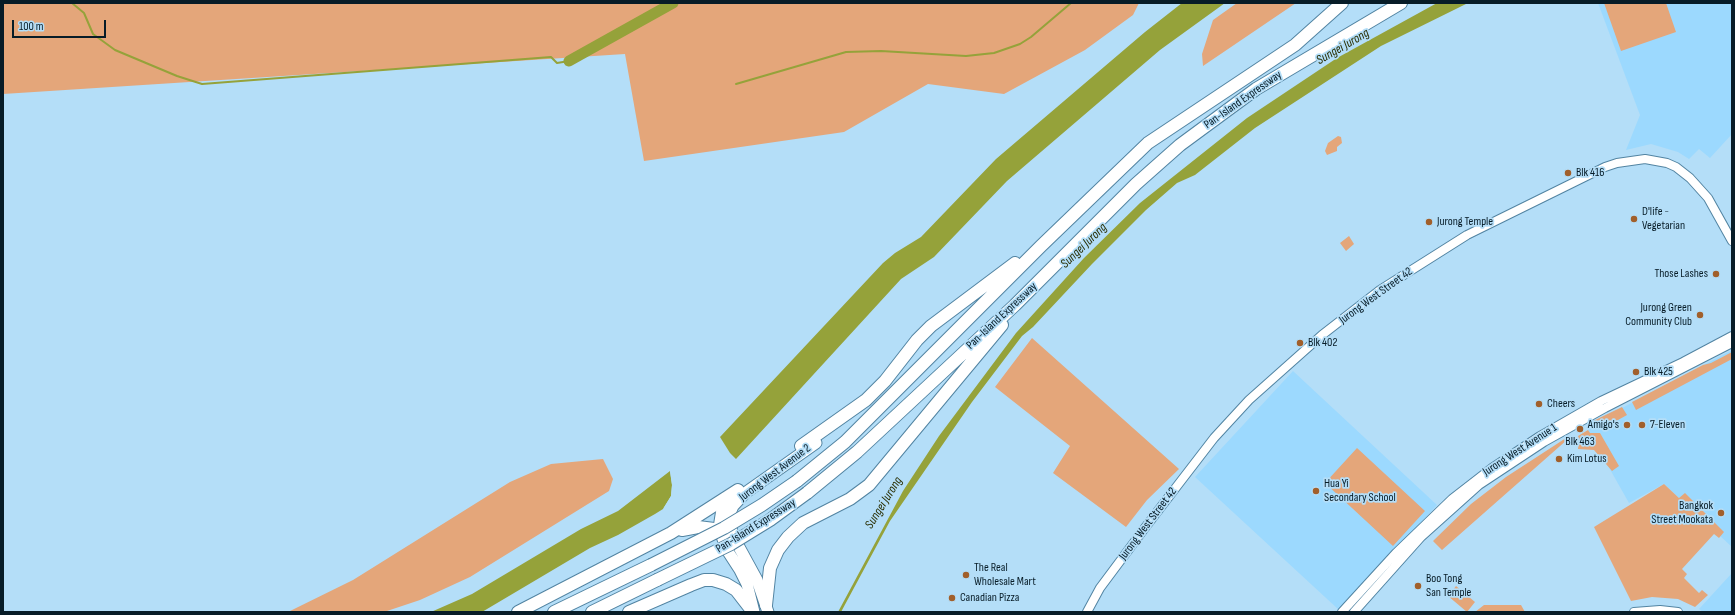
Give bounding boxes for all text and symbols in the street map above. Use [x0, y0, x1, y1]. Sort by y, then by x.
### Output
scale bar [14, 12, 108, 38]
text: 100 m [19, 19, 44, 34]
water label: Sungei Jurong [1314, 26, 1372, 68]
street label: Pan-Island Expressway [1201, 68, 1285, 132]
place label: Blk 416 [1576, 166, 1605, 180]
marker: Blk 416 [1563, 168, 1573, 178]
place label: D'life - Vegetarian [1642, 205, 1685, 233]
marker: D'life - Vegetarian [1629, 214, 1639, 224]
place label: Jurong Temple [1437, 215, 1493, 229]
marker: Jurong Temple [1424, 217, 1434, 227]
water label: Sungei Jurong [1058, 220, 1110, 272]
street label: Jurong West Street 42 [1337, 265, 1415, 327]
place label: Those Lashes [1654, 267, 1708, 281]
marker: Those Lashes [1711, 269, 1721, 279]
street label: Pan-Island Expressway [964, 280, 1040, 352]
place label: Jurong Green Community Club [1625, 301, 1692, 329]
marker: Jurong Green Community Club [1695, 310, 1705, 320]
place label: Blk 402 [1308, 336, 1337, 350]
marker: Blk 402 [1295, 338, 1305, 348]
place label: Blk 425 [1644, 365, 1673, 379]
marker: Blk 425 [1631, 367, 1641, 377]
place label: Cheers [1547, 397, 1575, 411]
marker: Cheers [1534, 399, 1544, 409]
place label: Amigo's [1588, 418, 1619, 432]
place label: 7-Eleven [1650, 418, 1685, 432]
marker: Amigo's [1622, 420, 1632, 430]
marker: 7-Eleven [1637, 420, 1647, 430]
street label: Jurong West Avenue 1 [1480, 421, 1560, 479]
marker: Blk 463 [1575, 424, 1585, 434]
place label: Blk 463 [1565, 435, 1595, 449]
street label: Jurong West Avenue 2 [736, 441, 814, 505]
place label: Kim Lotus [1567, 452, 1607, 466]
marker: Kim Lotus [1554, 454, 1564, 464]
water label: Sungei Jurong [862, 474, 906, 532]
place label: Hua Yi Secondary School [1324, 477, 1396, 505]
street label: Jurong West Street 42 [1116, 485, 1180, 563]
marker: Hua Yi Secondary School [1311, 486, 1321, 496]
street label: Pan-Island Expressway [713, 496, 799, 556]
place label: Bangkok Street Mookata [1651, 499, 1713, 527]
marker: Bangkok Street Mookata [1716, 508, 1726, 518]
place label: The Real Wholesale Mart [974, 561, 1036, 589]
marker: The Real Wholesale Mart [961, 570, 971, 580]
place label: Boo Tong San Temple [1426, 572, 1471, 600]
marker: Boo Tong San Temple [1413, 581, 1423, 591]
place label: Canadian Pizza [960, 591, 1019, 605]
marker: Canadian Pizza [947, 593, 957, 603]

